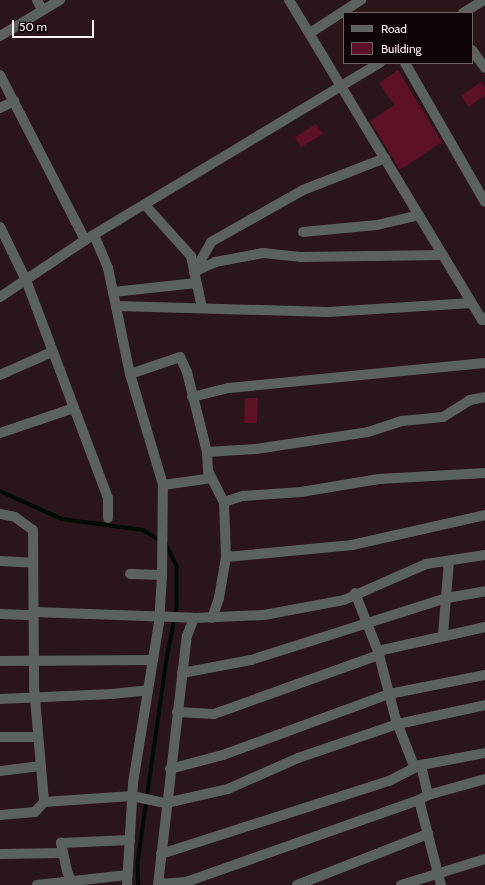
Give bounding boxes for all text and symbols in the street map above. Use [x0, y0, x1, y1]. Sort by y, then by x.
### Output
scale bar [14, 12, 96, 38]
legend [343, 12, 473, 64]
text: 50 m [19, 19, 47, 34]
text: Road [381, 21, 407, 36]
text: Building [381, 41, 422, 56]

